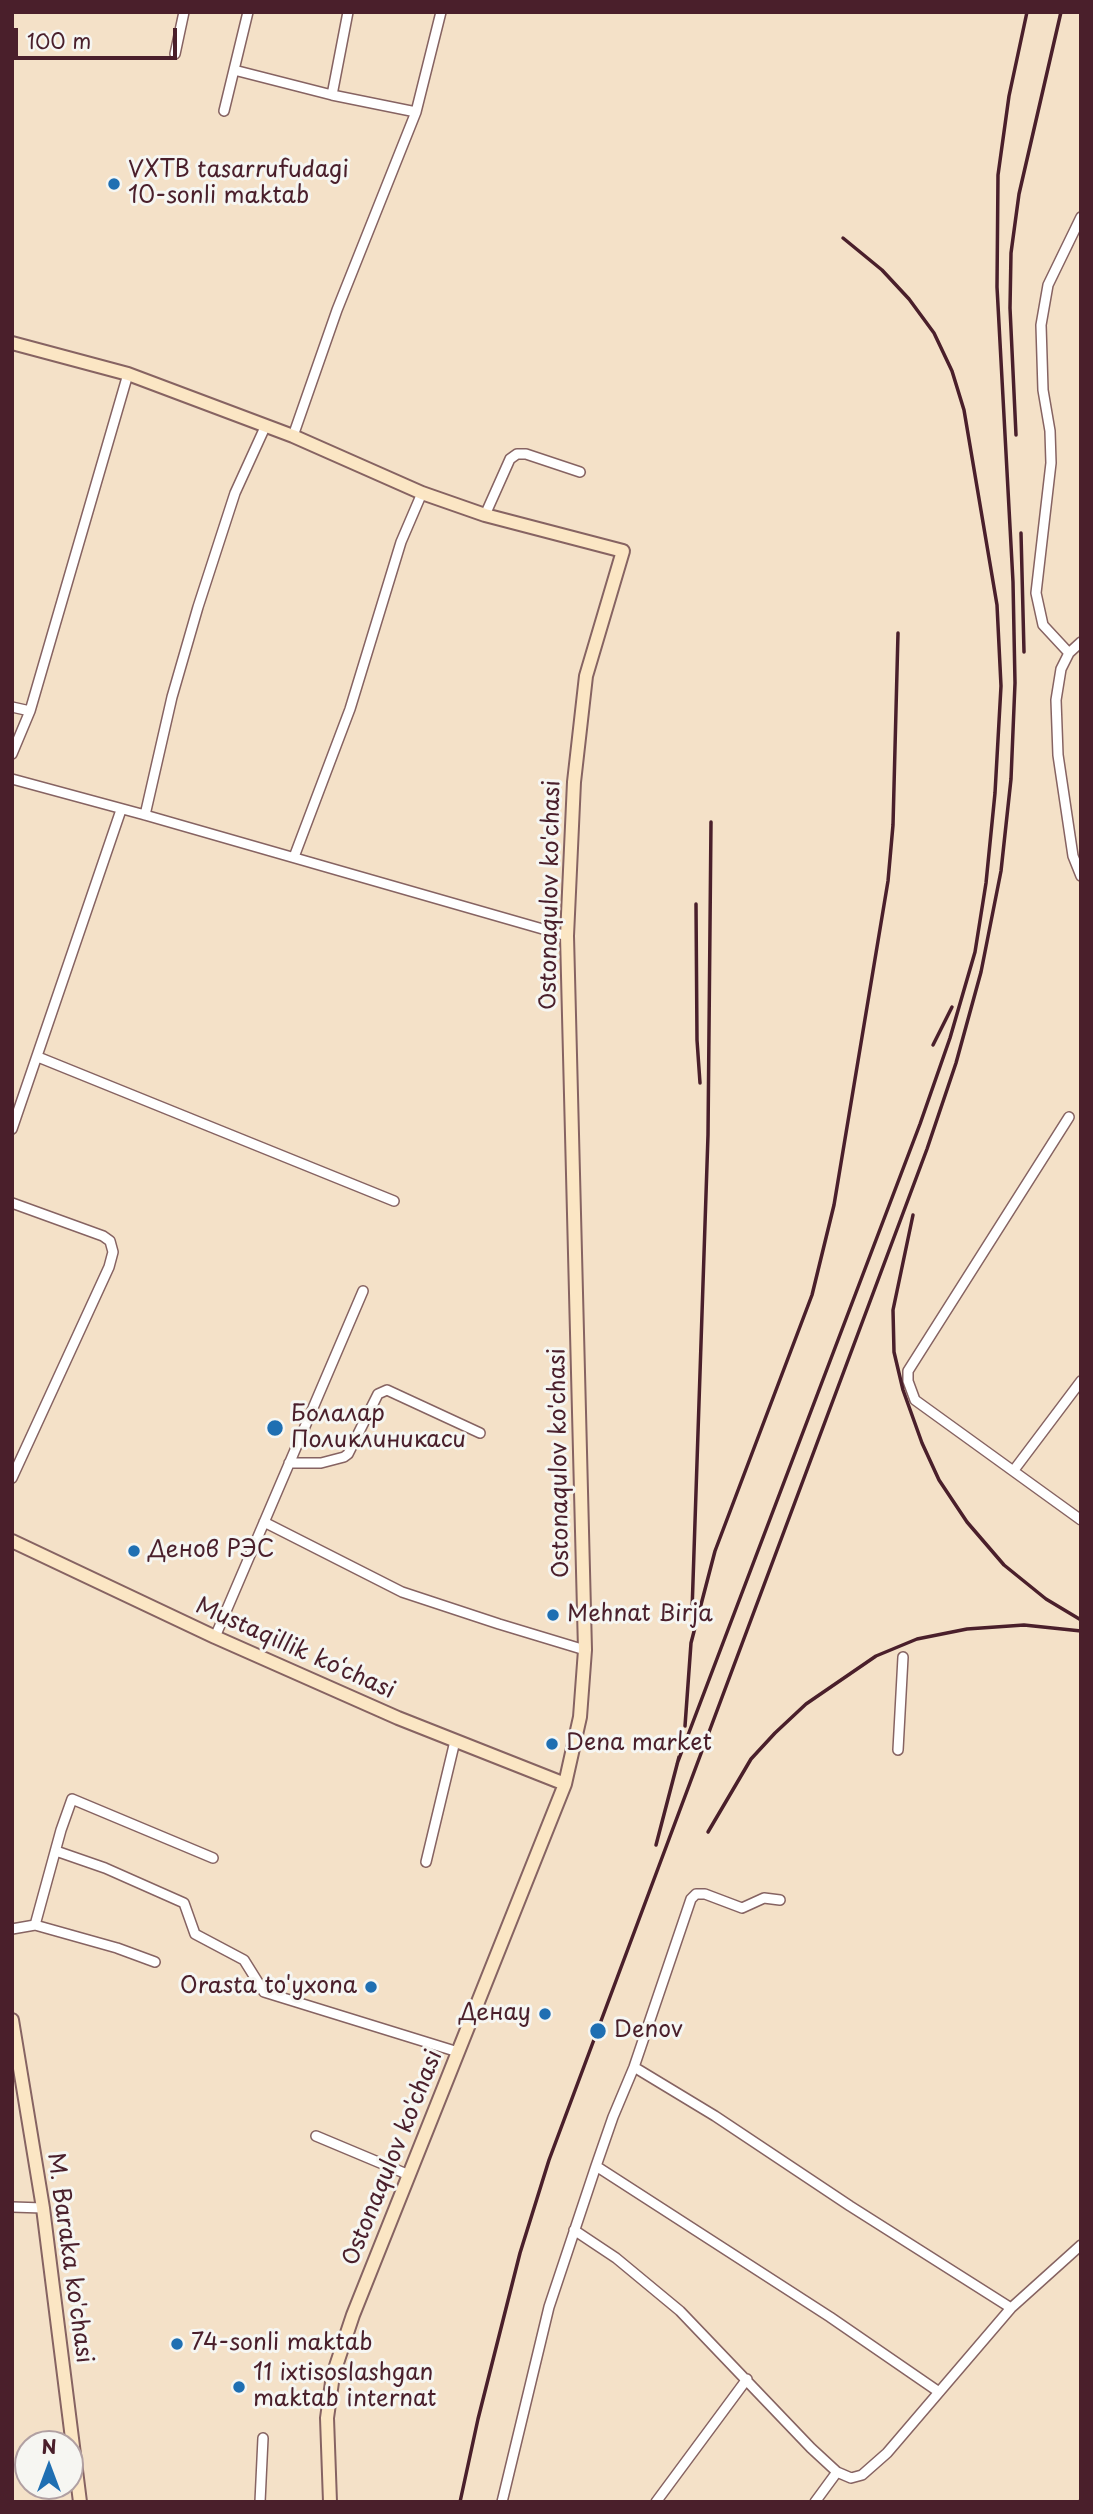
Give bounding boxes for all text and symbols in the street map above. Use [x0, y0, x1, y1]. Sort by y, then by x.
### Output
scale bar [18, 14, 180, 58]
text: 100 m [27, 24, 91, 56]
place label: VXTB tasarrufudagi 10-sonli maktab [128, 157, 349, 211]
marker: VXTB tasarrufudagi 10-sonli maktab [106, 176, 122, 192]
street label: Ostonaqulov ko'chasi [535, 780, 567, 1010]
street label: Ostonaqulov ko'chasi [544, 1348, 576, 1578]
place label: Болалар Поликлиникаси [291, 1401, 466, 1455]
marker: Болалар Поликлиникаси [265, 1418, 285, 1438]
place label: Денов РЭС [148, 1537, 274, 1565]
marker: Денов РЭС [126, 1543, 142, 1559]
street label: Mustaqillik ko‘chasi [191, 1593, 399, 1705]
place label: Mehnat Birja [567, 1601, 713, 1629]
marker: Mehnat Birja [545, 1607, 561, 1623]
place label: Dena market [566, 1730, 712, 1758]
marker: Dena market [544, 1736, 560, 1752]
place label: Orasta to'yxona [180, 1973, 357, 2001]
marker: Orasta to'yxona [363, 1979, 379, 1995]
place label: Денау [459, 2000, 531, 2028]
marker: Денау [537, 2006, 553, 2022]
place label: Denov [614, 2017, 683, 2045]
marker: Denov [588, 2021, 608, 2041]
street label: Ostonaqulov ko'chasi [337, 2046, 449, 2270]
street label: M. Baraka ko'chasi [41, 2151, 97, 2365]
place label: 74-sonli maktab [191, 2330, 372, 2358]
marker: 74-sonli maktab [169, 2336, 185, 2352]
place label: 11 ixtisoslashgan maktab internat [253, 2360, 436, 2414]
marker: 11 ixtisoslashgan maktab internat [231, 2379, 247, 2395]
north arrow [14, 2430, 84, 2500]
text: N [41, 2432, 57, 2460]

